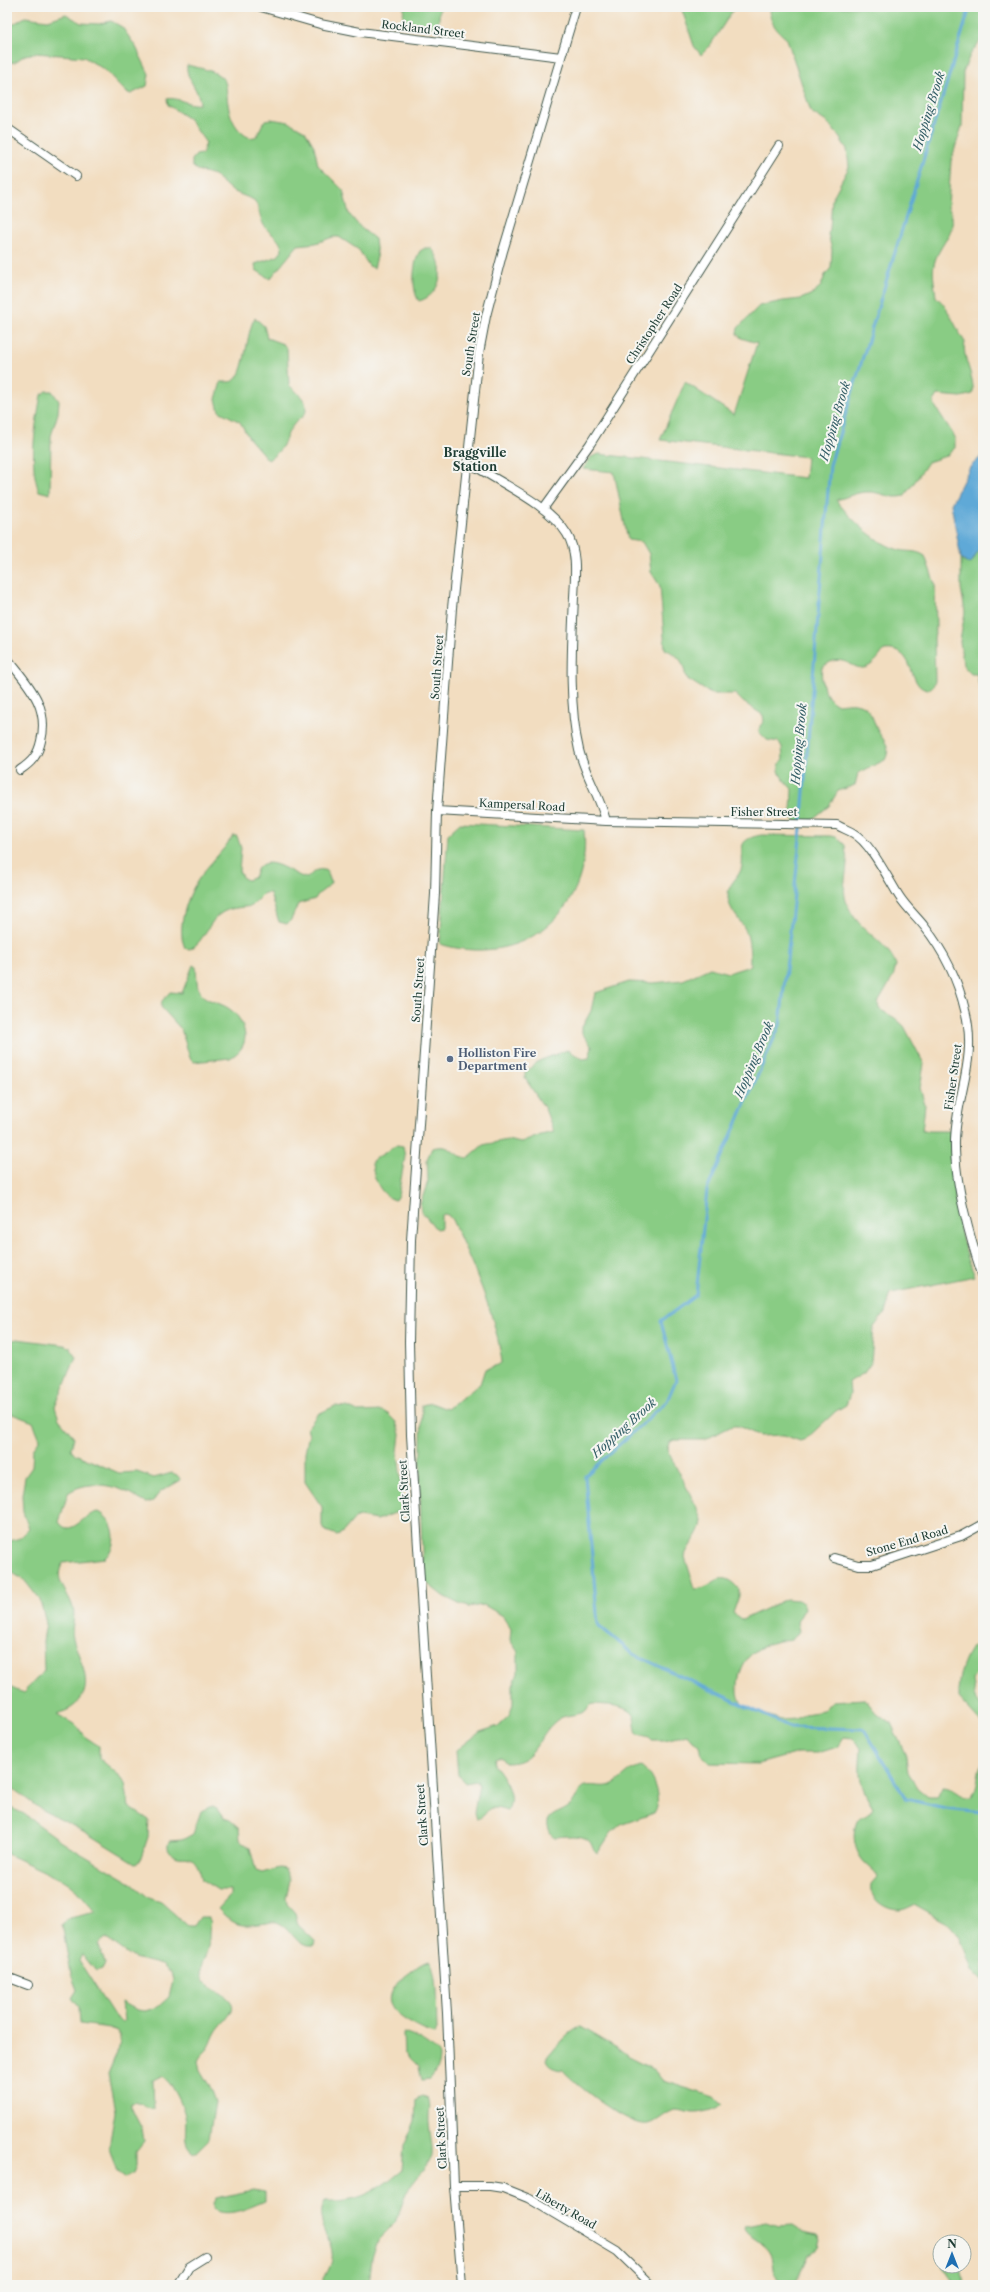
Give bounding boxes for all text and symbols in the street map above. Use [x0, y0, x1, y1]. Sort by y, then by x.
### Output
street label: Rockland Street [381, 17, 465, 41]
water label: Hopping Brook [909, 69, 948, 153]
street label: Christopher Road [623, 281, 685, 367]
street label: South Street [459, 311, 483, 377]
water label: Hopping Brook [816, 379, 853, 463]
district label: Braggville Station [444, 445, 506, 474]
street label: South Street [428, 634, 446, 700]
water label: Hopping Brook [787, 702, 810, 786]
street label: Kampersal Road [479, 796, 566, 814]
street label: Fisher Street [731, 805, 798, 819]
street label: South Street [409, 957, 427, 1023]
water label: Hopping Brook [730, 1018, 777, 1101]
street label: Fisher Street [941, 1043, 965, 1111]
place label: Holliston Fire Department [458, 1046, 537, 1073]
marker: Holliston Fire Department [445, 1054, 455, 1064]
water label: Hopping Brook [587, 1394, 660, 1461]
street label: Clark Street [395, 1459, 413, 1523]
street label: Stone End Road [864, 1523, 950, 1559]
street label: Clark Street [413, 1783, 431, 1847]
street label: Clark Street [432, 2106, 450, 2170]
street label: Liberty Road [533, 2186, 599, 2232]
north arrow [932, 2234, 972, 2274]
text: N [947, 2237, 957, 2251]

